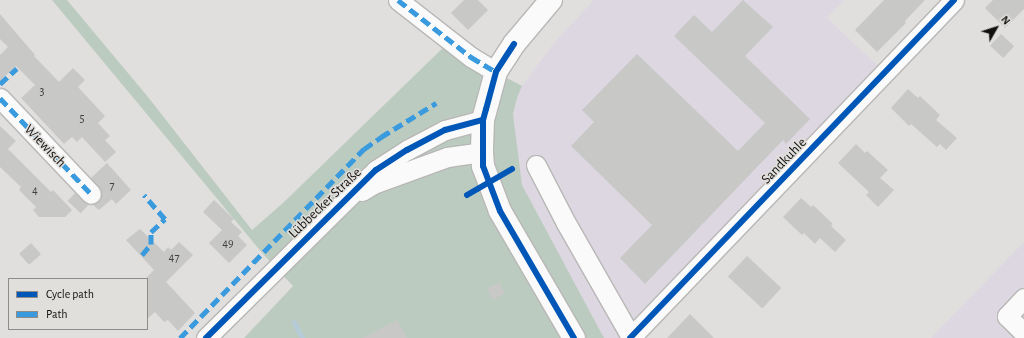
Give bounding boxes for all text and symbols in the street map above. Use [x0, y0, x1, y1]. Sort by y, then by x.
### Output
north arrow [976, 8, 1016, 48]
text: N [999, 14, 1012, 27]
house number: 3 [40, 85, 44, 99]
house number: 5 [79, 112, 85, 126]
street label: Wiewisch [21, 121, 69, 171]
street label: Sandkuhle [758, 134, 810, 188]
street label: Lübbecker Straße [285, 164, 365, 242]
house number: 7 [109, 179, 115, 193]
house number: 4 [32, 184, 38, 198]
house number: 49 [222, 237, 234, 251]
house number: 47 [169, 251, 179, 265]
legend [8, 278, 148, 330]
text: Cycle path [46, 288, 94, 300]
text: Path [46, 308, 68, 320]

